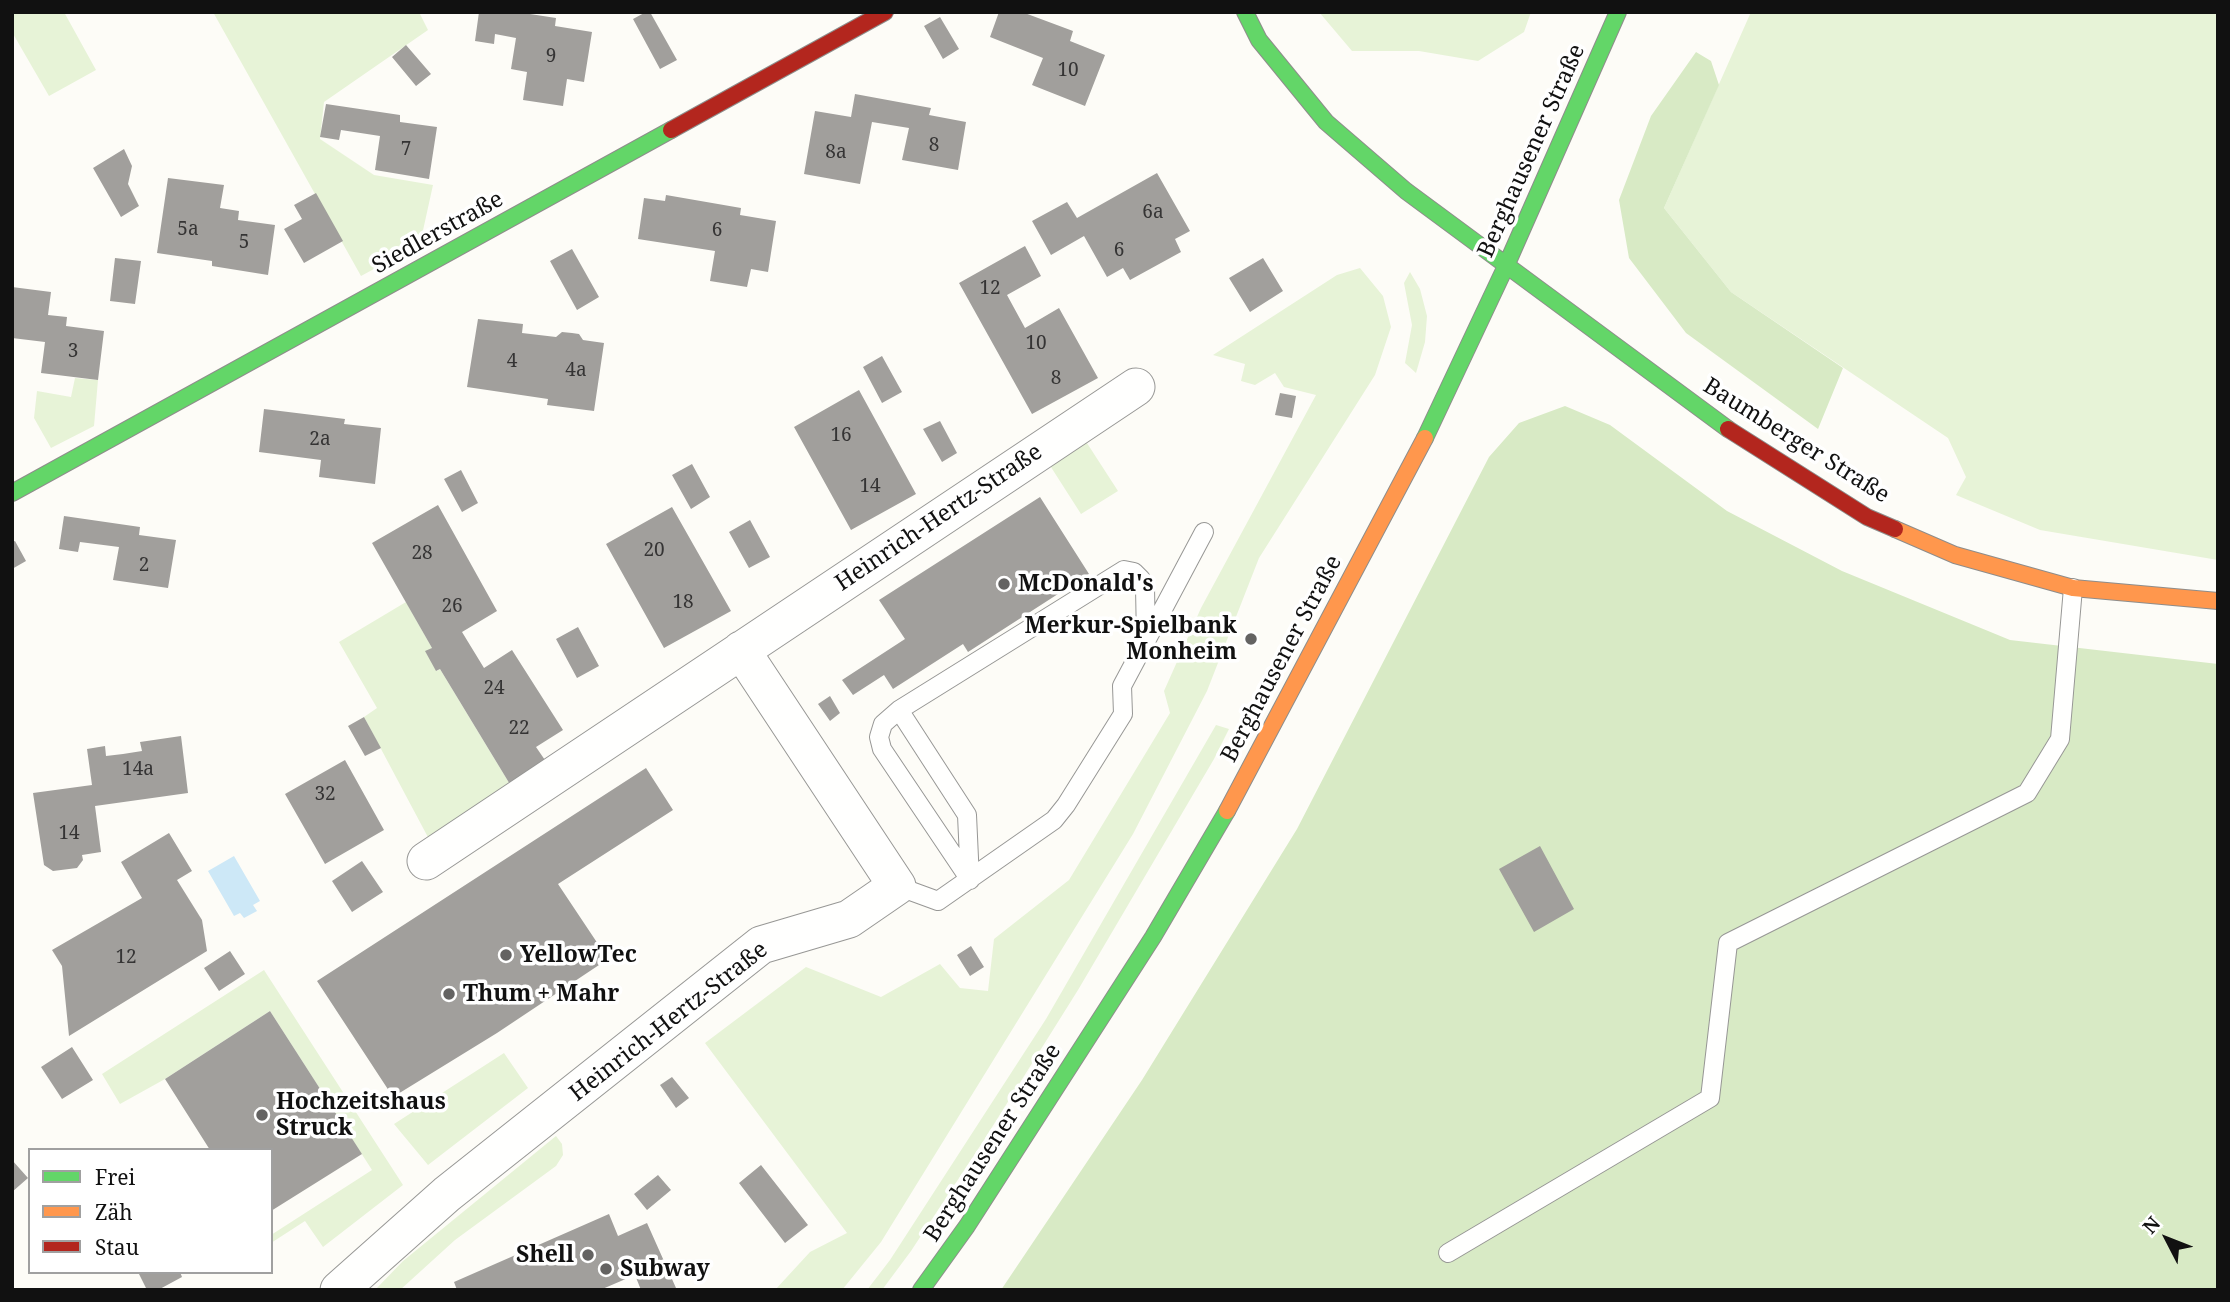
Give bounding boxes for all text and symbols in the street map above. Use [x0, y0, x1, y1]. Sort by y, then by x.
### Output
street label: Berghausener Straße [1473, 40, 1591, 262]
house number: 9 [546, 46, 556, 68]
house number: 10 [1057, 60, 1079, 82]
house number: 8 [929, 135, 939, 157]
house number: 7 [401, 139, 411, 161]
house number: 8a [825, 142, 847, 164]
street label: Siedlerstraße [368, 186, 508, 280]
house number: 6a [1142, 202, 1164, 224]
house number: 5a [177, 219, 199, 241]
house number: 6 [712, 220, 722, 242]
house number: 5 [239, 232, 249, 254]
house number: 6 [1114, 240, 1124, 262]
house number: 12 [979, 278, 1001, 300]
house number: 10 [1025, 333, 1047, 355]
house number: 3 [68, 341, 78, 363]
house number: 4 [507, 351, 517, 373]
house number: 4a [565, 360, 587, 382]
house number: 8 [1051, 368, 1061, 390]
street label: Baumberger Straße [1698, 373, 1894, 509]
house number: 16 [830, 425, 852, 447]
house number: 2a [309, 429, 331, 451]
street label: Heinrich-Hertz-Straße [830, 438, 1048, 598]
house number: 14 [859, 476, 881, 498]
house number: 20 [643, 540, 665, 562]
house number: 28 [411, 543, 433, 565]
street label: Berghausener Straße [1216, 551, 1348, 767]
house number: 2 [139, 555, 149, 577]
place label: McDonald's [1018, 570, 1154, 598]
marker: McDonald's [996, 576, 1012, 592]
house number: 18 [672, 592, 694, 614]
house number: 26 [441, 596, 463, 618]
place label: Merkur-Spielbank Monheim [1025, 612, 1237, 666]
marker: Merkur-Spielbank Monheim [1243, 631, 1259, 647]
house number: 24 [483, 678, 505, 700]
house number: 22 [508, 718, 530, 740]
house number: 14a [122, 759, 154, 781]
house number: 32 [314, 784, 336, 806]
house number: 14 [58, 823, 80, 845]
street label: Heinrich-Hertz-Straße [565, 936, 773, 1108]
place label: YellowTec [520, 941, 637, 969]
house number: 12 [115, 947, 137, 969]
marker: YellowTec [498, 947, 514, 963]
place label: Thum + Mahr [463, 980, 619, 1008]
marker: Thum + Mahr [441, 986, 457, 1002]
street label: Berghausener Straße [919, 1039, 1067, 1247]
place label: Hochzeitshaus Struck [276, 1088, 446, 1142]
marker: Hochzeitshaus Struck [254, 1107, 270, 1123]
legend [28, 1148, 273, 1274]
text: Frei [95, 1163, 135, 1191]
text: Zäh [95, 1198, 133, 1226]
north arrow [2132, 1204, 2202, 1274]
text: N [2137, 1211, 2166, 1239]
text: Stau [95, 1233, 139, 1261]
place label: Shell [516, 1241, 574, 1269]
marker: Shell [580, 1247, 596, 1263]
place label: Subway [620, 1255, 710, 1283]
marker: Subway [598, 1261, 614, 1277]

